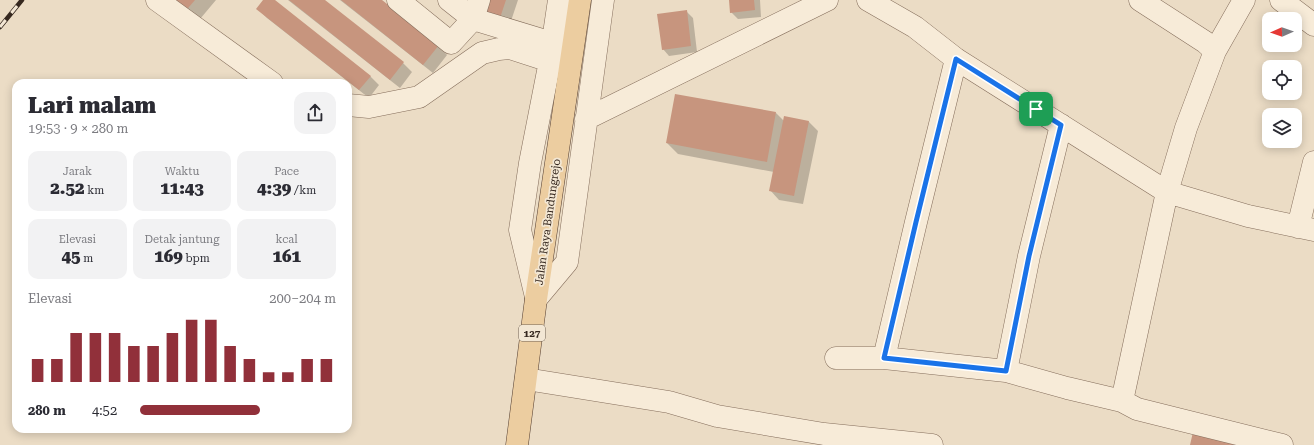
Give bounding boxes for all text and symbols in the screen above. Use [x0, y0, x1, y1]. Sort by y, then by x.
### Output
north arrow [1262, 12, 1302, 52]
map controls [1262, 12, 1302, 148]
button: locate [1262, 60, 1302, 100]
button: share [294, 92, 336, 134]
pin [1019, 92, 1053, 126]
text: Lari malam [28, 93, 156, 118]
icon: arrive [1025, 98, 1047, 120]
button: layers [1262, 108, 1302, 148]
text: 19:53 · 9 × 280 m [28, 121, 128, 136]
street label: Jalan Raya Bandungrejo [533, 158, 563, 286]
text: Jarak [63, 165, 92, 178]
text: Waktu [165, 165, 199, 178]
text: Pace [274, 165, 299, 178]
text: 2.52 [50, 178, 85, 198]
text: 11:43 [160, 178, 204, 198]
text: 4:39 [257, 178, 291, 198]
text: km [85, 184, 104, 197]
text: /km [291, 184, 316, 197]
text: Elevasi [59, 233, 96, 246]
text: Detak jantung [145, 233, 219, 246]
text: kcal [276, 233, 298, 246]
text: 45 [61, 246, 80, 266]
text: 169 [154, 246, 183, 266]
text: 161 [272, 246, 301, 266]
text: m [80, 252, 93, 265]
text: bpm [183, 252, 210, 265]
text: Elevasi [28, 291, 72, 306]
text: 200–204 m [269, 291, 336, 306]
road number: 127 [519, 325, 545, 341]
text: 280 m [28, 403, 66, 418]
text: 4:52 [92, 403, 117, 418]

